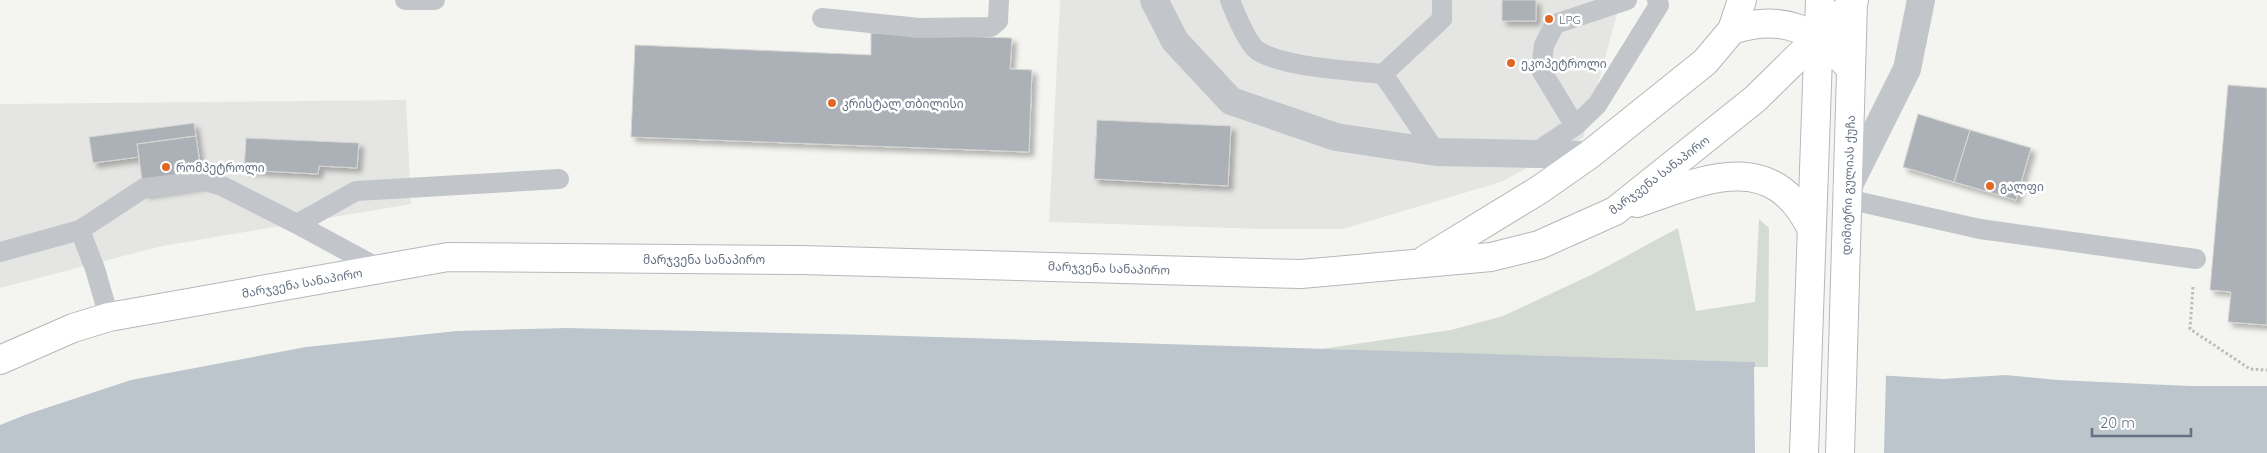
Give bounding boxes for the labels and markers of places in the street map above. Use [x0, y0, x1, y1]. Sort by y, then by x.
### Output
place label: LPG [1559, 12, 1581, 27]
marker: LPG [1543, 13, 1555, 25]
place label: ეკოპეტროლი [1521, 56, 1607, 72]
marker: ეკოპეტროლი [1505, 57, 1517, 69]
place label: კრისტალ თბილისი [842, 96, 964, 112]
marker: კრისტალ თბილისი [826, 97, 838, 109]
place label: რომპეტროლი [176, 160, 265, 176]
marker: რომპეტროლი [160, 161, 172, 173]
place label: გალფი [2000, 179, 2044, 195]
marker: გალფი [1984, 180, 1996, 192]

